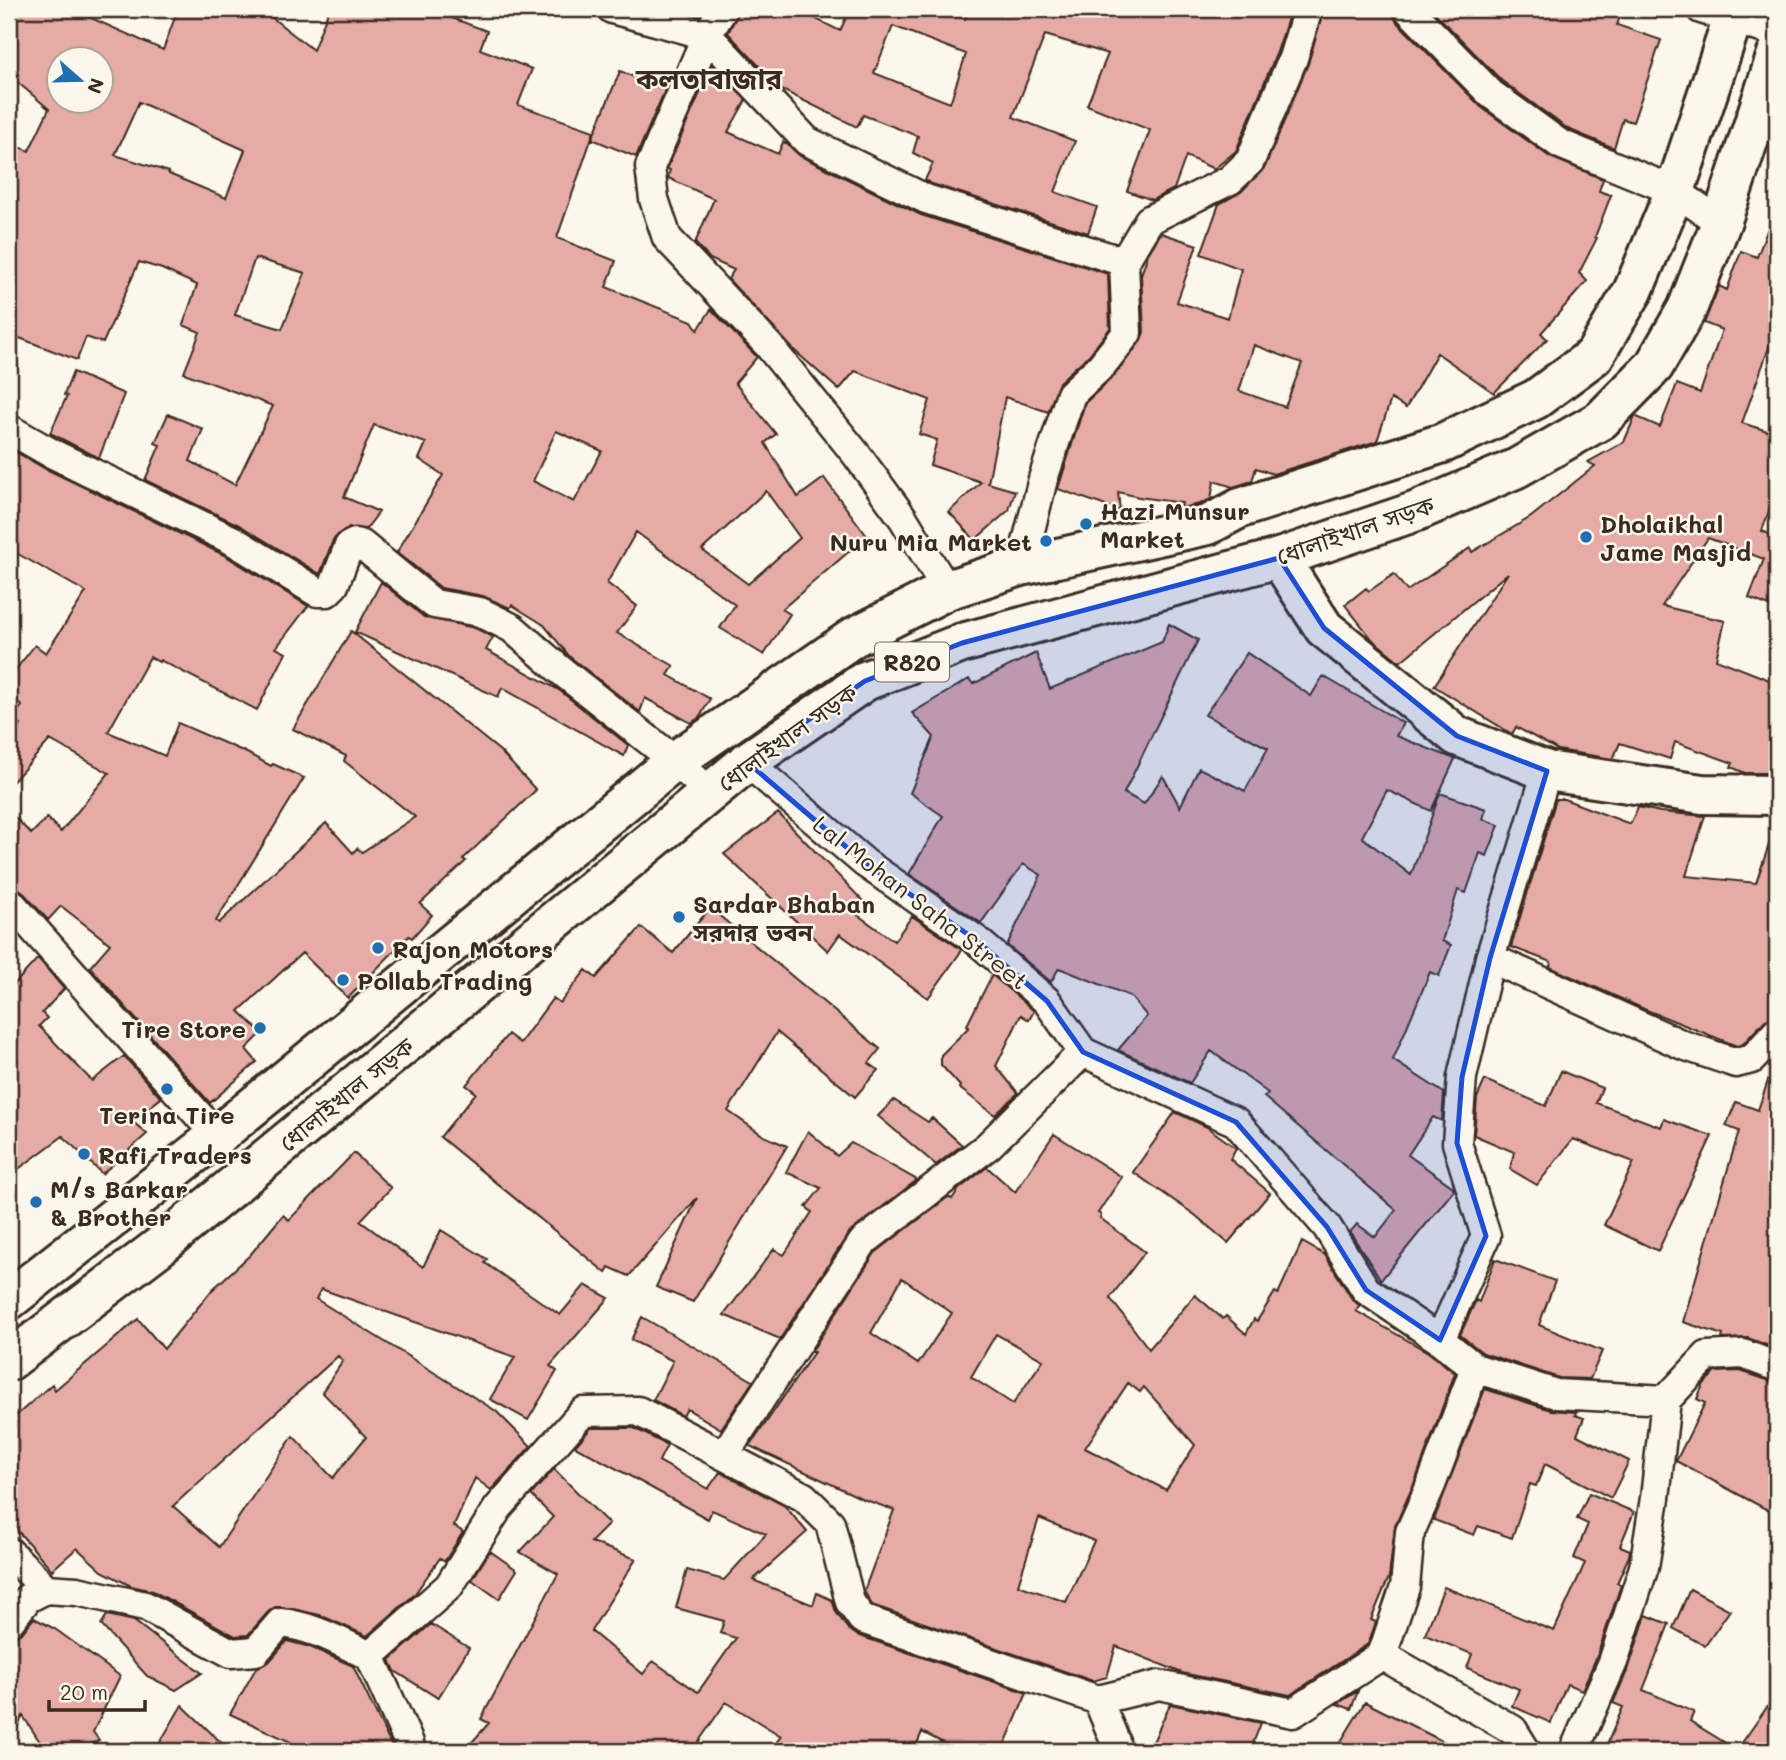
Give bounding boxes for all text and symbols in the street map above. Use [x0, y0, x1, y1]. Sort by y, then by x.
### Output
north arrow [46, 46, 116, 116]
district label: কলতাবাজার [635, 60, 783, 96]
text: N [82, 75, 111, 97]
street label: ধোলাইখাল সড়ক [1272, 488, 1439, 572]
place label: Hazi Munsur Market [1100, 495, 1250, 554]
place label: Dholaikhal Jame Masjid [1600, 508, 1751, 567]
marker: Hazi Munsur Market [1078, 516, 1094, 532]
place label: Nuru Mia Market [830, 526, 1032, 557]
marker: Dholaikhal Jame Masjid [1578, 529, 1594, 545]
marker: Nuru Mia Market [1038, 533, 1054, 549]
road number: R820 [875, 642, 949, 682]
street label: ধোলাইখাল সড়ক [711, 676, 863, 798]
street label: Lal Mohan Saha Street [807, 808, 1035, 996]
place label: Sardar Bhaban সরদার ভবন [692, 888, 875, 947]
marker: Sardar Bhaban সরদার ভবন [671, 909, 687, 925]
place label: Rajon Motors [392, 933, 553, 964]
marker: Rajon Motors [370, 940, 386, 956]
place label: Pollab Trading [357, 965, 532, 996]
marker: Pollab Trading [335, 972, 351, 988]
place label: Tire Store [121, 1013, 246, 1044]
marker: Tire Store [252, 1020, 268, 1036]
street label: ধোলাইখাল সড়ক [272, 1030, 420, 1158]
marker: Terina Tire [159, 1081, 175, 1097]
place label: Terina Tire [99, 1099, 235, 1130]
place label: Rafi Traders [98, 1139, 252, 1170]
marker: Rafi Traders [76, 1146, 92, 1162]
place label: M/s Barkar & Brother [50, 1173, 188, 1232]
marker: M/s Barkar & Brother [28, 1194, 44, 1210]
scale bar [49, 1669, 145, 1713]
text: 20 m [60, 1678, 108, 1705]

